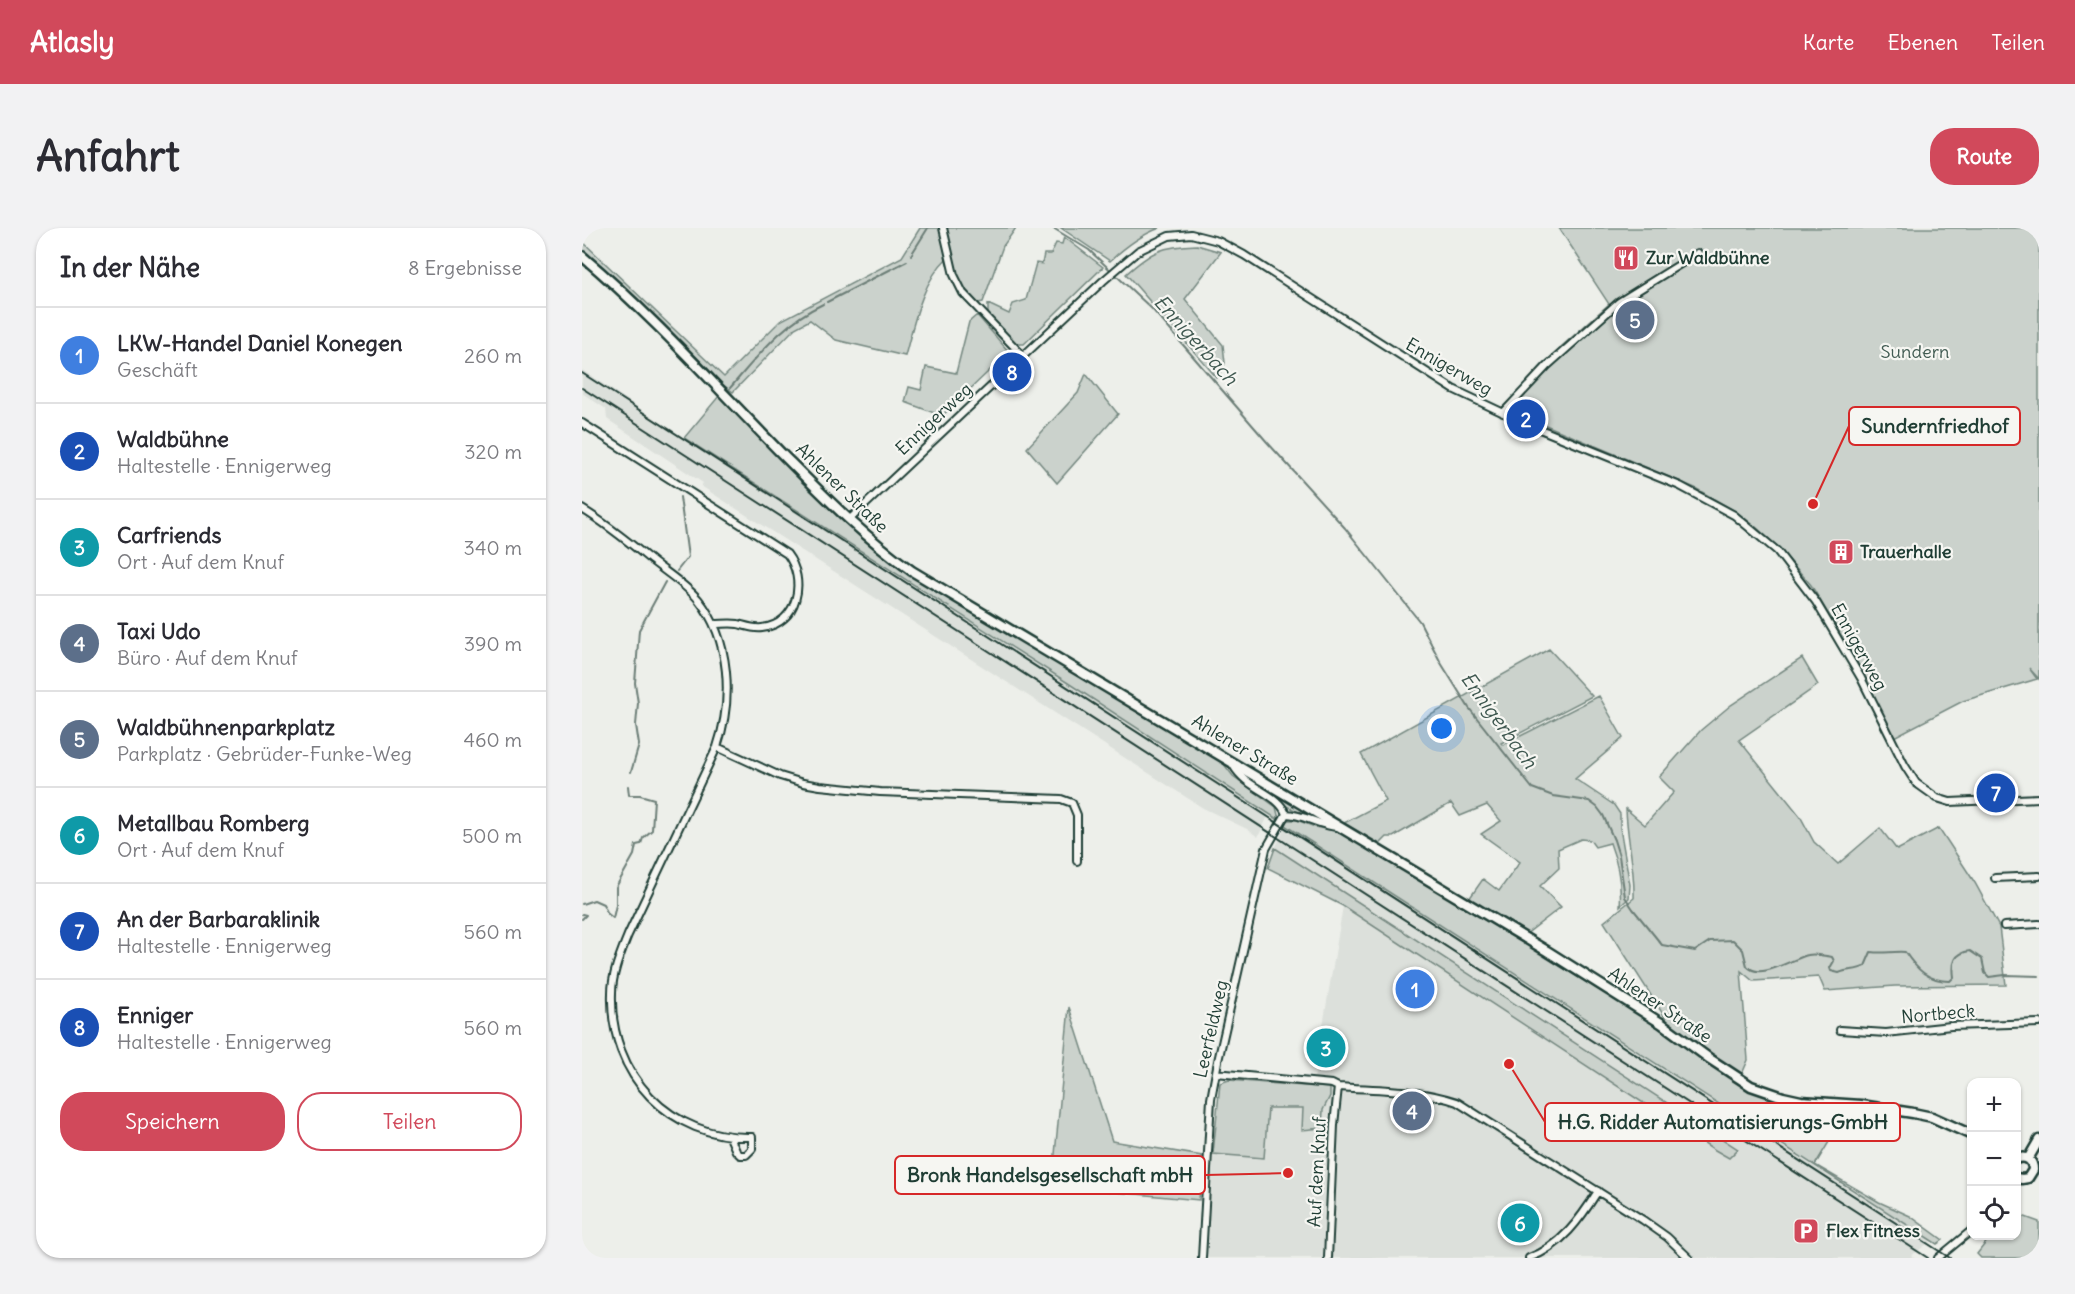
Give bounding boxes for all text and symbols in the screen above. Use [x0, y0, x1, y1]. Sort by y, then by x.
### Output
text: Atlasly [30, 24, 114, 60]
text: Karte [1803, 29, 1854, 56]
text: Ebenen [1887, 29, 1958, 56]
text: Teilen [1991, 29, 2045, 56]
button: Route [1930, 128, 2039, 185]
text: Anfahrt [36, 130, 180, 182]
restaurant icon: Zur Waldbühne [1611, 243, 1641, 273]
place label: Zur Waldbühne [1646, 246, 1770, 269]
text: In der Nähe [60, 251, 200, 284]
text: 8 Ergebnisse [408, 255, 522, 280]
water label: Ennigerbach [1149, 289, 1244, 391]
pin: 5 [1616, 298, 1654, 343]
text: LKW-Handel Daniel Konegen [117, 329, 402, 357]
street label: Ennigerweg [1402, 333, 1497, 401]
park label: Sundern [1881, 340, 1949, 363]
text: 1 [76, 343, 83, 368]
text: 260 m [464, 343, 522, 368]
pin: 8 [992, 350, 1032, 394]
text: Geschäft [117, 357, 198, 382]
street label: Ennigerweg [891, 377, 977, 460]
pin: 2 [1506, 396, 1546, 441]
callout: Sundernfriedhof [1849, 407, 2020, 445]
text: Sundernfriedhof [1861, 413, 2010, 438]
text: Waldbühne [117, 425, 229, 453]
street label: Ahlener Straße [791, 438, 894, 538]
text: 2 [74, 439, 85, 464]
text: 320 m [464, 439, 522, 464]
text: Haltestelle · Ennigerweg [117, 453, 332, 478]
text: Carfriends [117, 521, 221, 549]
text: 3 [74, 535, 85, 560]
text: 340 m [464, 535, 522, 560]
building icon: Trauerhalle [1826, 537, 1856, 567]
place label: Trauerhalle [1860, 540, 1952, 563]
text: Ort · Auf dem Knuf [117, 549, 284, 574]
street label: Ennigerweg [1826, 599, 1893, 694]
text: Taxi Udo [117, 617, 201, 645]
text: 4 [74, 631, 85, 656]
text: 390 m [464, 631, 522, 656]
text: Büro · Auf dem Knuf [117, 645, 298, 670]
water label: Ennigerbach [1456, 666, 1543, 773]
street label: Ahlener Straße [1188, 709, 1303, 790]
text: Waldbühnenparkplatz [117, 713, 335, 741]
your location [1427, 714, 1456, 743]
text: 5 [74, 727, 85, 752]
text: 460 m [463, 727, 522, 752]
text: Parkplatz · Gebrüder-Funke-Weg [117, 741, 412, 766]
pin: 7 [1976, 770, 2016, 816]
text: Metallbau Romberg [117, 809, 310, 837]
text: 6 [74, 823, 85, 848]
text: 500 m [462, 823, 522, 848]
text: Ort · Auf dem Knuf [117, 837, 284, 862]
text: An der Barbaraklinik [117, 905, 320, 933]
text: 7 [75, 919, 84, 944]
text: 560 m [464, 919, 522, 944]
text: Haltestelle · Ennigerweg [117, 933, 332, 958]
street label: Ahlener Straße [1604, 961, 1717, 1048]
pin: 1 [1396, 966, 1434, 1011]
street label: Leerfeldweg [1188, 978, 1233, 1080]
street label: Nortbeck [1900, 999, 1976, 1028]
text: Enniger [117, 1001, 193, 1029]
text: 8 [74, 1015, 85, 1040]
text: 560 m [464, 1015, 522, 1040]
pin: 3 [1306, 1026, 1346, 1070]
text: Haltestelle · Ennigerweg [117, 1029, 332, 1054]
map controls [1967, 1078, 2021, 1240]
button: + [1967, 1078, 2021, 1132]
pin: 4 [1392, 1088, 1432, 1134]
button: Speichern [60, 1092, 285, 1151]
button: Teilen [297, 1092, 522, 1151]
callout: H.G. Ridder Automatisierungs-GmbH [1545, 1103, 1900, 1141]
text: H.G. Ridder Automatisierungs-GmbH [1558, 1109, 1888, 1134]
street label: Auf dem Knuf [1302, 1115, 1331, 1228]
button: − [1967, 1132, 2021, 1186]
callout: Bronk Handelsgesellschaft mbH [895, 1156, 1205, 1194]
text: Bronk Handelsgesellschaft mbH [907, 1162, 1193, 1187]
button: locate [1967, 1186, 2021, 1240]
pin: 6 [1500, 1200, 1540, 1246]
parking icon: Flex Fitness [1791, 1216, 1821, 1246]
place label: Flex Fitness [1826, 1219, 1920, 1242]

